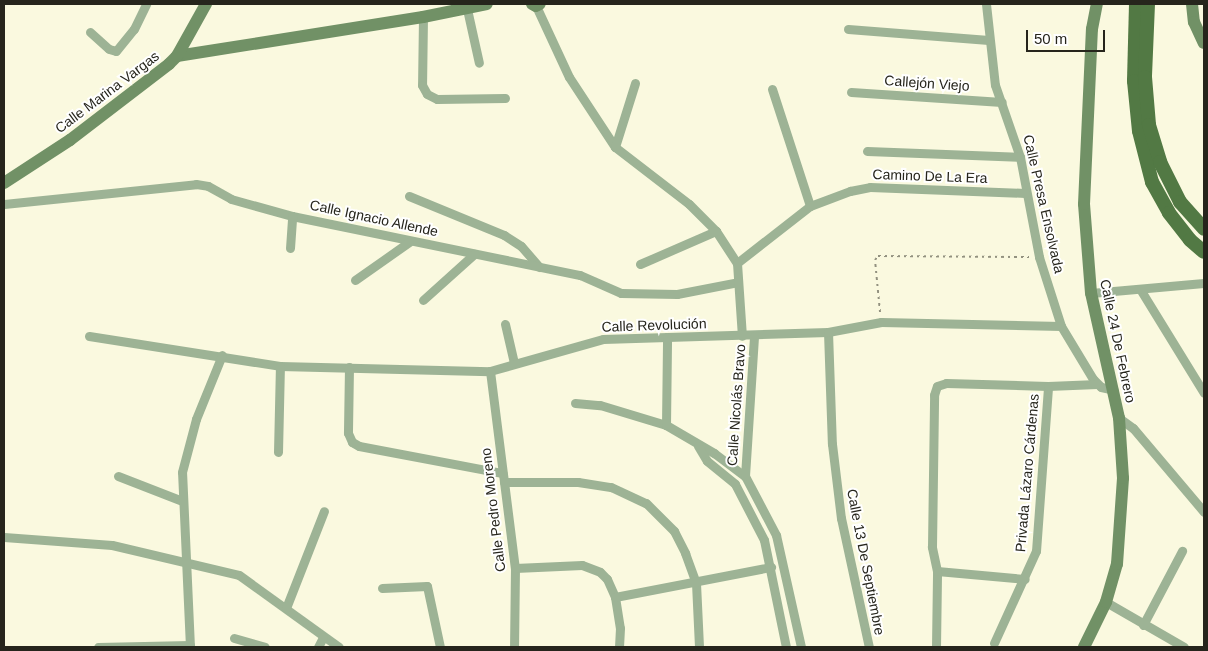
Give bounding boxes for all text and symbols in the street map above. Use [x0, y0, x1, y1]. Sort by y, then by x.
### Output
scale bar [1028, 20, 1107, 52]
text: 50 m [1034, 30, 1067, 47]
street label: Calle Marina Vargas [52, 47, 162, 137]
street label: Callejón Viejo [884, 72, 970, 94]
street label: Calle Presa Ensolvada [1020, 133, 1068, 275]
street label: Camino De La Era [872, 166, 988, 186]
street label: Calle Ignacio Allende [308, 196, 440, 240]
street label: Calle 24 De Febrero [1097, 278, 1139, 404]
street label: Calle Revolución [601, 315, 707, 335]
street label: Calle Nicolás Bravo [723, 343, 749, 467]
street label: Privada Lázaro Cárdenas [1012, 393, 1042, 553]
street label: Calle Pedro Moreno [477, 447, 509, 573]
street label: Calle 13 De Septiembre [844, 487, 888, 637]

